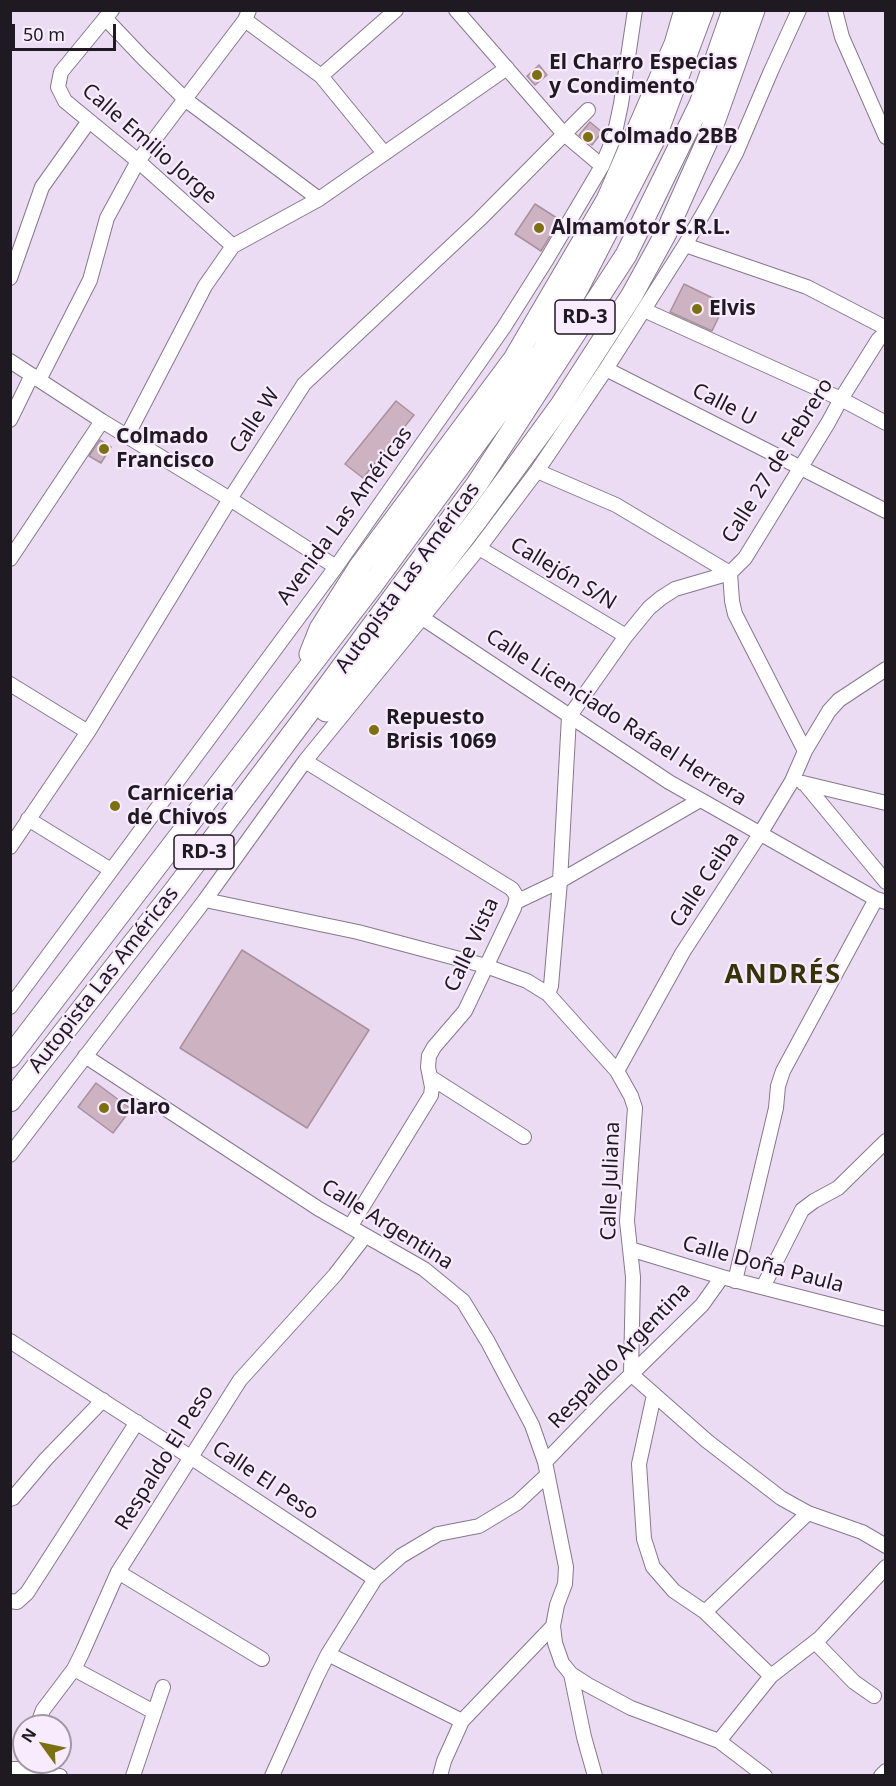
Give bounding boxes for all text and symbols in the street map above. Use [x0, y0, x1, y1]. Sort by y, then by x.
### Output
scale bar [15, 12, 118, 50]
text: 50 m [23, 22, 65, 46]
place label: El Charro Especias y Condimento [549, 50, 737, 100]
marker: El Charro Especias y Condimento [530, 68, 544, 82]
street label: Calle Emilio Jorge [76, 79, 222, 209]
place label: Colmado 2BB [600, 124, 738, 150]
marker: Colmado 2BB [581, 130, 595, 144]
place label: Almamotor S.R.L. [551, 215, 730, 241]
marker: Almamotor S.R.L. [532, 221, 546, 235]
place label: Elvis [709, 296, 756, 322]
road number: RD-3 [555, 300, 615, 334]
marker: Elvis [690, 302, 704, 316]
street label: Calle 27 de Febrero [717, 374, 839, 548]
street label: Calle U [688, 378, 760, 432]
street label: Calle W [225, 384, 285, 458]
street label: Avenida Las Américas [272, 422, 418, 610]
place label: Colmado Francisco [116, 424, 214, 474]
marker: Colmado Francisco [97, 442, 111, 456]
street label: Autopista Las Américas [330, 478, 486, 678]
street label: Callejón S/N [505, 532, 621, 616]
street label: Calle Licenciado Rafael Herrera [481, 624, 751, 812]
place label: Repuesto Brisis 1069 [386, 705, 497, 755]
marker: Repuesto Brisis 1069 [367, 723, 381, 737]
place label: Carniceria de Chivos [127, 781, 234, 831]
marker: Carniceria de Chivos [108, 799, 122, 813]
street label: Calle Ceiba [665, 828, 745, 932]
road number: RD-3 [174, 835, 234, 869]
street label: Autopista Las Américas [24, 882, 184, 1078]
street label: Calle Vista [439, 894, 505, 996]
district label: ANDRÉS [724, 959, 842, 991]
place label: Claro [116, 1095, 170, 1121]
marker: Claro [97, 1101, 111, 1115]
street label: Calle Juliana [596, 1121, 626, 1241]
street label: Calle Argentina [316, 1174, 458, 1276]
street label: Calle Doña Paula [680, 1231, 846, 1299]
street label: Respaldo Argentina [544, 1278, 696, 1434]
street label: Respaldo El Peso [110, 1381, 220, 1535]
street label: Calle El Peso [207, 1436, 323, 1526]
north arrow [12, 1714, 72, 1774]
text: N [16, 1724, 41, 1747]

